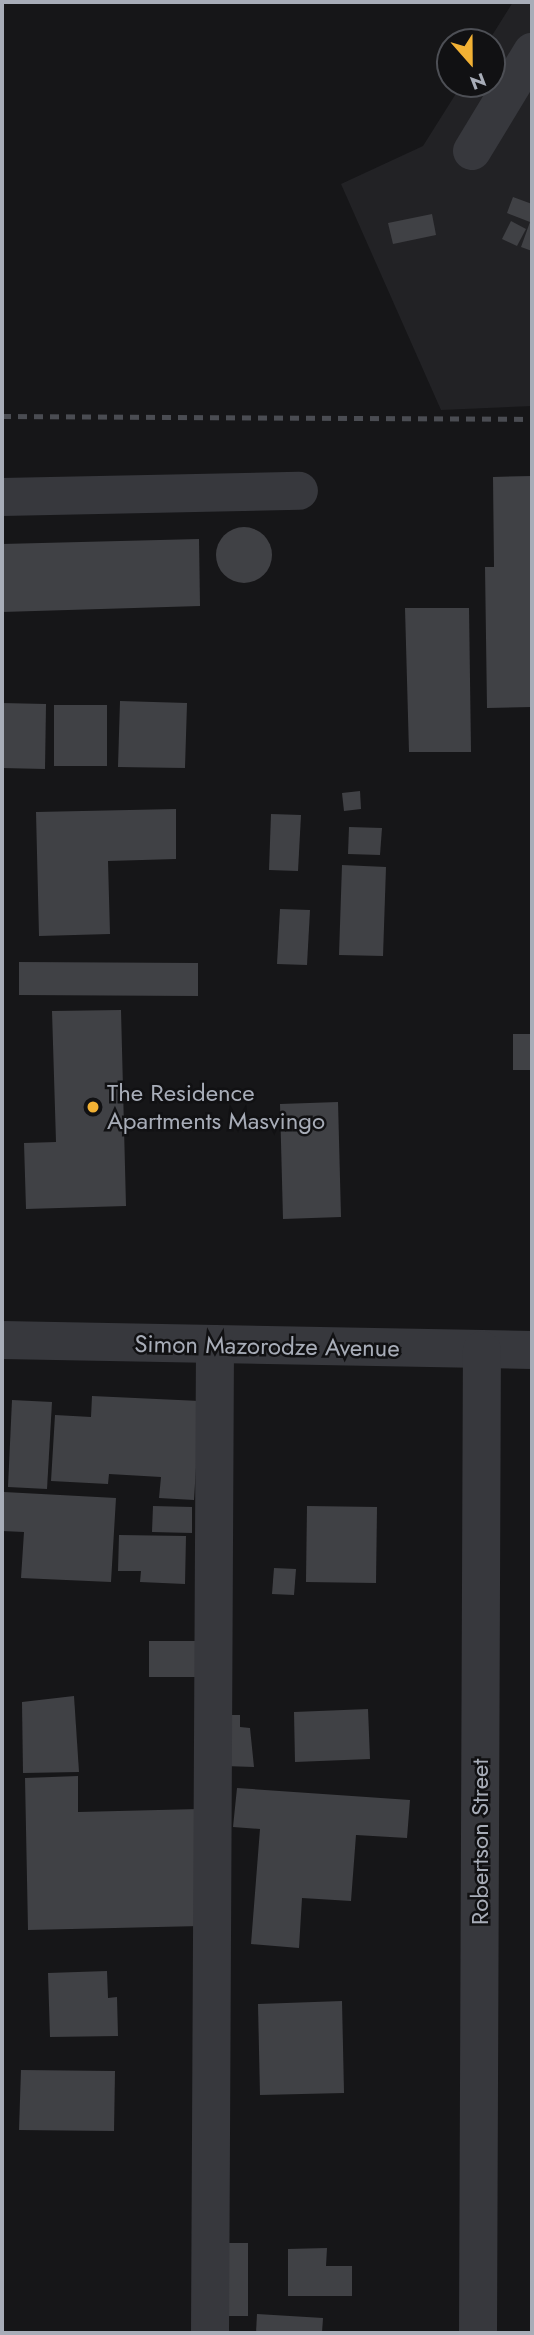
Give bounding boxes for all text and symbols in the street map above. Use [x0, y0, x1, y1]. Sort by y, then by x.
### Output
north arrow [436, 28, 506, 98]
text: N [466, 66, 490, 97]
place label: The Residence Apartments Masvingo [107, 1079, 325, 1135]
marker: The Residence Apartments Masvingo [85, 1099, 101, 1115]
street label: Simon Mazorodze Avenue [134, 1329, 400, 1363]
street label: Robertson Street [466, 1759, 494, 1925]

